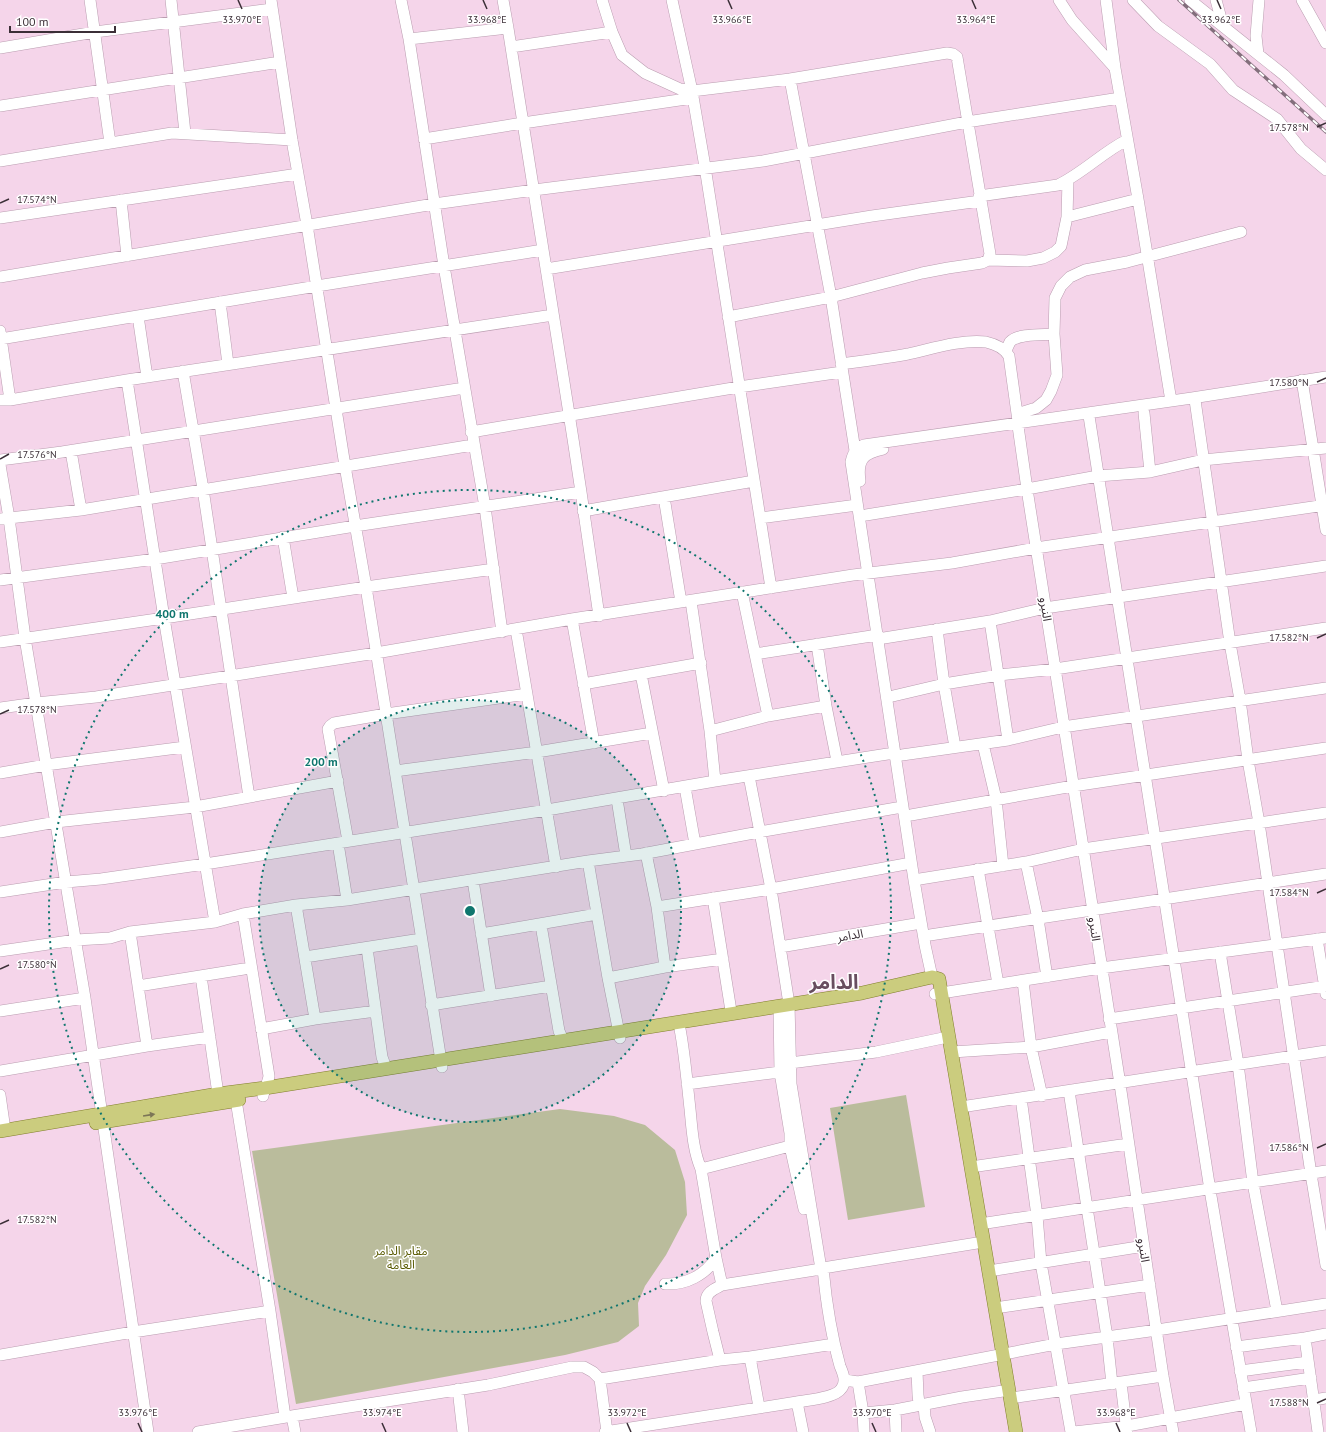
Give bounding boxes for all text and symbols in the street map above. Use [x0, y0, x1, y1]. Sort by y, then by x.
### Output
scale bar [10, 8, 115, 34]
text: 33.970°E [223, 13, 262, 26]
text: 33.968°E [468, 13, 507, 26]
text: 33.966°E [713, 13, 752, 26]
text: 33.964°E [957, 13, 996, 26]
text: 33.962°E [1202, 13, 1241, 26]
text: 100 m [16, 14, 49, 29]
text: 17.578°N [1269, 121, 1309, 134]
text: 17.574°N [17, 193, 57, 206]
text: 17.580°N [1269, 376, 1309, 389]
text: 17.576°N [17, 448, 57, 461]
street label: النبرو [1037, 596, 1055, 622]
text: 400 m [155, 606, 189, 621]
text: 17.582°N [1269, 631, 1309, 644]
text: 17.578°N [17, 703, 57, 716]
text: 200 m [304, 754, 338, 769]
text: 17.584°N [1269, 886, 1309, 899]
centre of rings [463, 904, 477, 918]
street label: النبرو [1086, 916, 1104, 942]
street label: الدامر [835, 925, 864, 945]
text: 17.580°N [17, 958, 57, 971]
district label: الدامر [809, 969, 858, 995]
one-way arrow [143, 1112, 155, 1118]
text: 17.586°N [1269, 1141, 1309, 1154]
text: 17.582°N [17, 1213, 57, 1226]
street label: النبرو [1135, 1237, 1153, 1263]
park label: مقابر الدامر العامة [373, 1243, 428, 1272]
text: 17.588°N [1269, 1396, 1309, 1409]
text: 33.976°E [119, 1406, 158, 1419]
text: 33.974°E [363, 1406, 402, 1419]
text: 33.972°E [608, 1406, 647, 1419]
text: 33.970°E [853, 1406, 892, 1419]
text: 33.968°E [1097, 1406, 1136, 1419]

